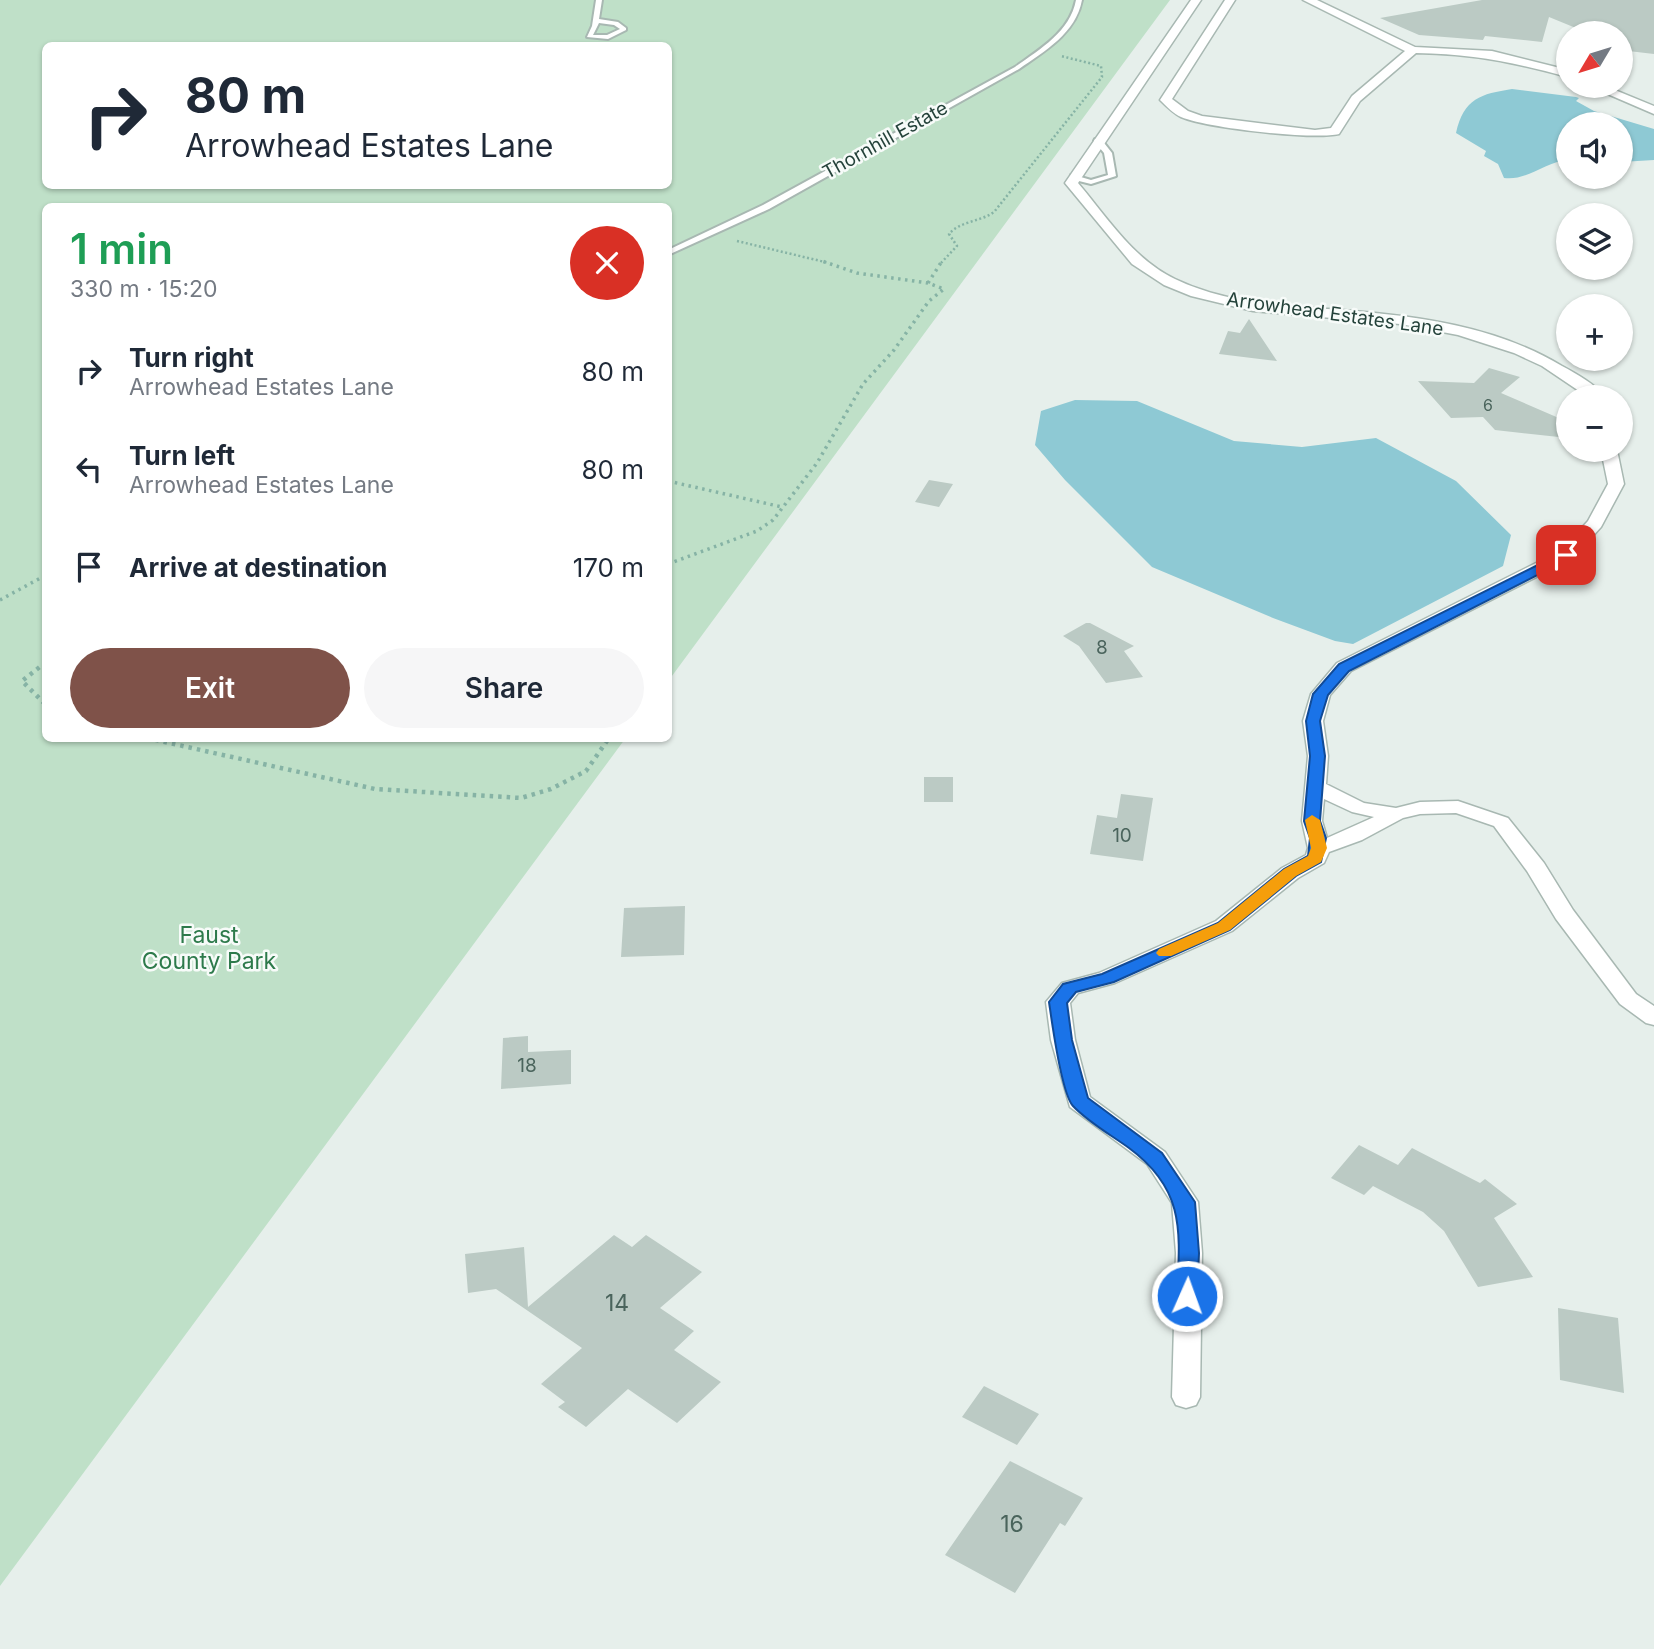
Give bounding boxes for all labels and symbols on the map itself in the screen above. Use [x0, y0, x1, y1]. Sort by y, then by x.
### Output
north arrow [1556, 21, 1633, 98]
street label: Thornhill Estate [818, 96, 952, 184]
street label: Arrowhead Estates Lane [1225, 287, 1445, 341]
house number: 6 [1483, 395, 1493, 415]
pin [1536, 525, 1596, 585]
house number: 8 [1096, 636, 1108, 659]
house number: 10 [1112, 824, 1132, 847]
park label: Faust County Park [142, 921, 277, 975]
house number: 18 [517, 1054, 537, 1077]
position arrow [1150, 1259, 1224, 1333]
house number: 14 [605, 1289, 629, 1317]
house number: 16 [1000, 1510, 1024, 1538]

